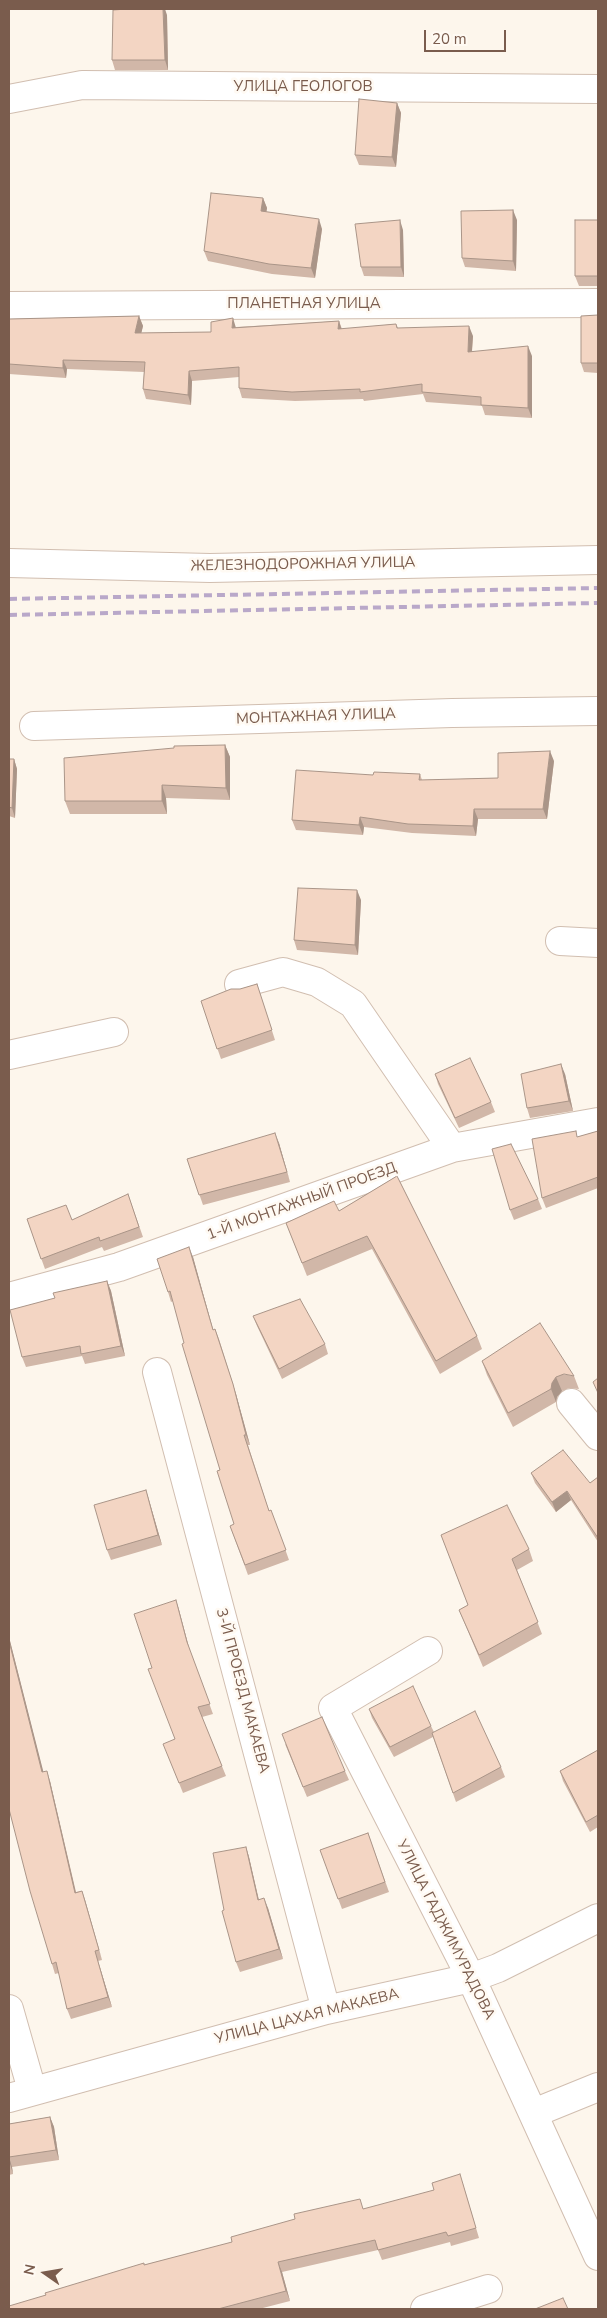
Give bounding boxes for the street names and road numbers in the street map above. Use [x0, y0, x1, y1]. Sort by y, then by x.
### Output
street label: УЛИЦА ГЕОЛОГОВ [233, 78, 373, 96]
street label: ПЛАНЕТНАЯ УЛИЦА [227, 295, 381, 313]
street label: ЖЕЛЕЗНОДОРОЖНАЯ УЛИЦА [190, 554, 416, 576]
street label: МОНТАЖНАЯ УЛИЦА [236, 705, 396, 729]
street label: 1-Й МОНТАЖНЫЙ ПРОЕЗД [205, 1159, 399, 1245]
street label: 3-Й ПРОЕЗД МАКАЕВА [211, 1607, 273, 1775]
street label: УЛИЦА ГАДЖИМУРАДОВА [392, 1837, 498, 2023]
street label: УЛИЦА ЦАХАЯ МАКАЕВА [213, 1985, 401, 2049]

